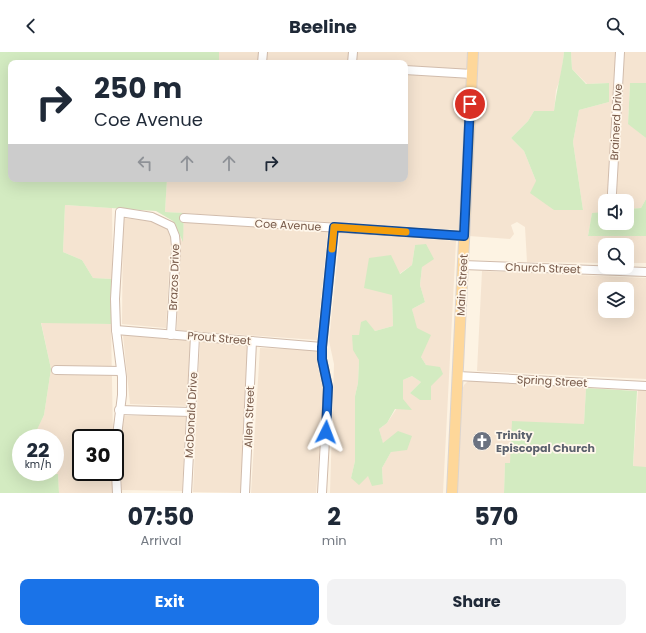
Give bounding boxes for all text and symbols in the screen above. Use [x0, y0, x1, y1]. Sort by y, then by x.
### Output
text: Beeline [289, 14, 357, 39]
icon: back [20, 15, 42, 37]
icon: search [604, 15, 626, 37]
text: 250 m [94, 69, 182, 108]
icon: right [28, 76, 80, 128]
street label: Brainerd Drive [606, 83, 626, 161]
pin [453, 87, 487, 121]
icon: arrive [459, 93, 481, 115]
text: Coe Avenue [94, 107, 203, 132]
icon: left [134, 152, 156, 174]
icon: ahead [176, 152, 198, 174]
icon: ahead [218, 152, 240, 174]
icon: right [260, 152, 282, 174]
map controls [598, 194, 634, 318]
button: sound [598, 194, 634, 230]
street label: Coe Avenue [254, 215, 322, 235]
button: search [598, 238, 634, 274]
street label: Brazos Drive [165, 243, 183, 311]
street label: Main Street [452, 254, 472, 316]
street label: Church Street [505, 259, 581, 277]
button: layers [598, 282, 634, 318]
street label: Prout Street [187, 327, 251, 349]
street label: McDonald Drive [181, 371, 201, 458]
street label: Spring Street [516, 371, 588, 391]
street label: Allen Street [240, 386, 258, 448]
position arrow [305, 411, 347, 453]
place label: Trinity Episcopal Church [496, 427, 595, 456]
speed limit sign: 30 [72, 429, 124, 481]
church icon: Trinity Episcopal Church [471, 430, 493, 452]
text: 22 [27, 436, 49, 464]
text: km/h [25, 457, 51, 472]
text: 07:50 [128, 500, 194, 533]
text: 2 [327, 500, 341, 533]
text: 570 [474, 500, 518, 533]
text: Arrival [140, 531, 181, 550]
text: min [322, 531, 347, 550]
text: m [490, 531, 503, 550]
button: Exit [20, 579, 319, 625]
button: Share [327, 579, 626, 625]

